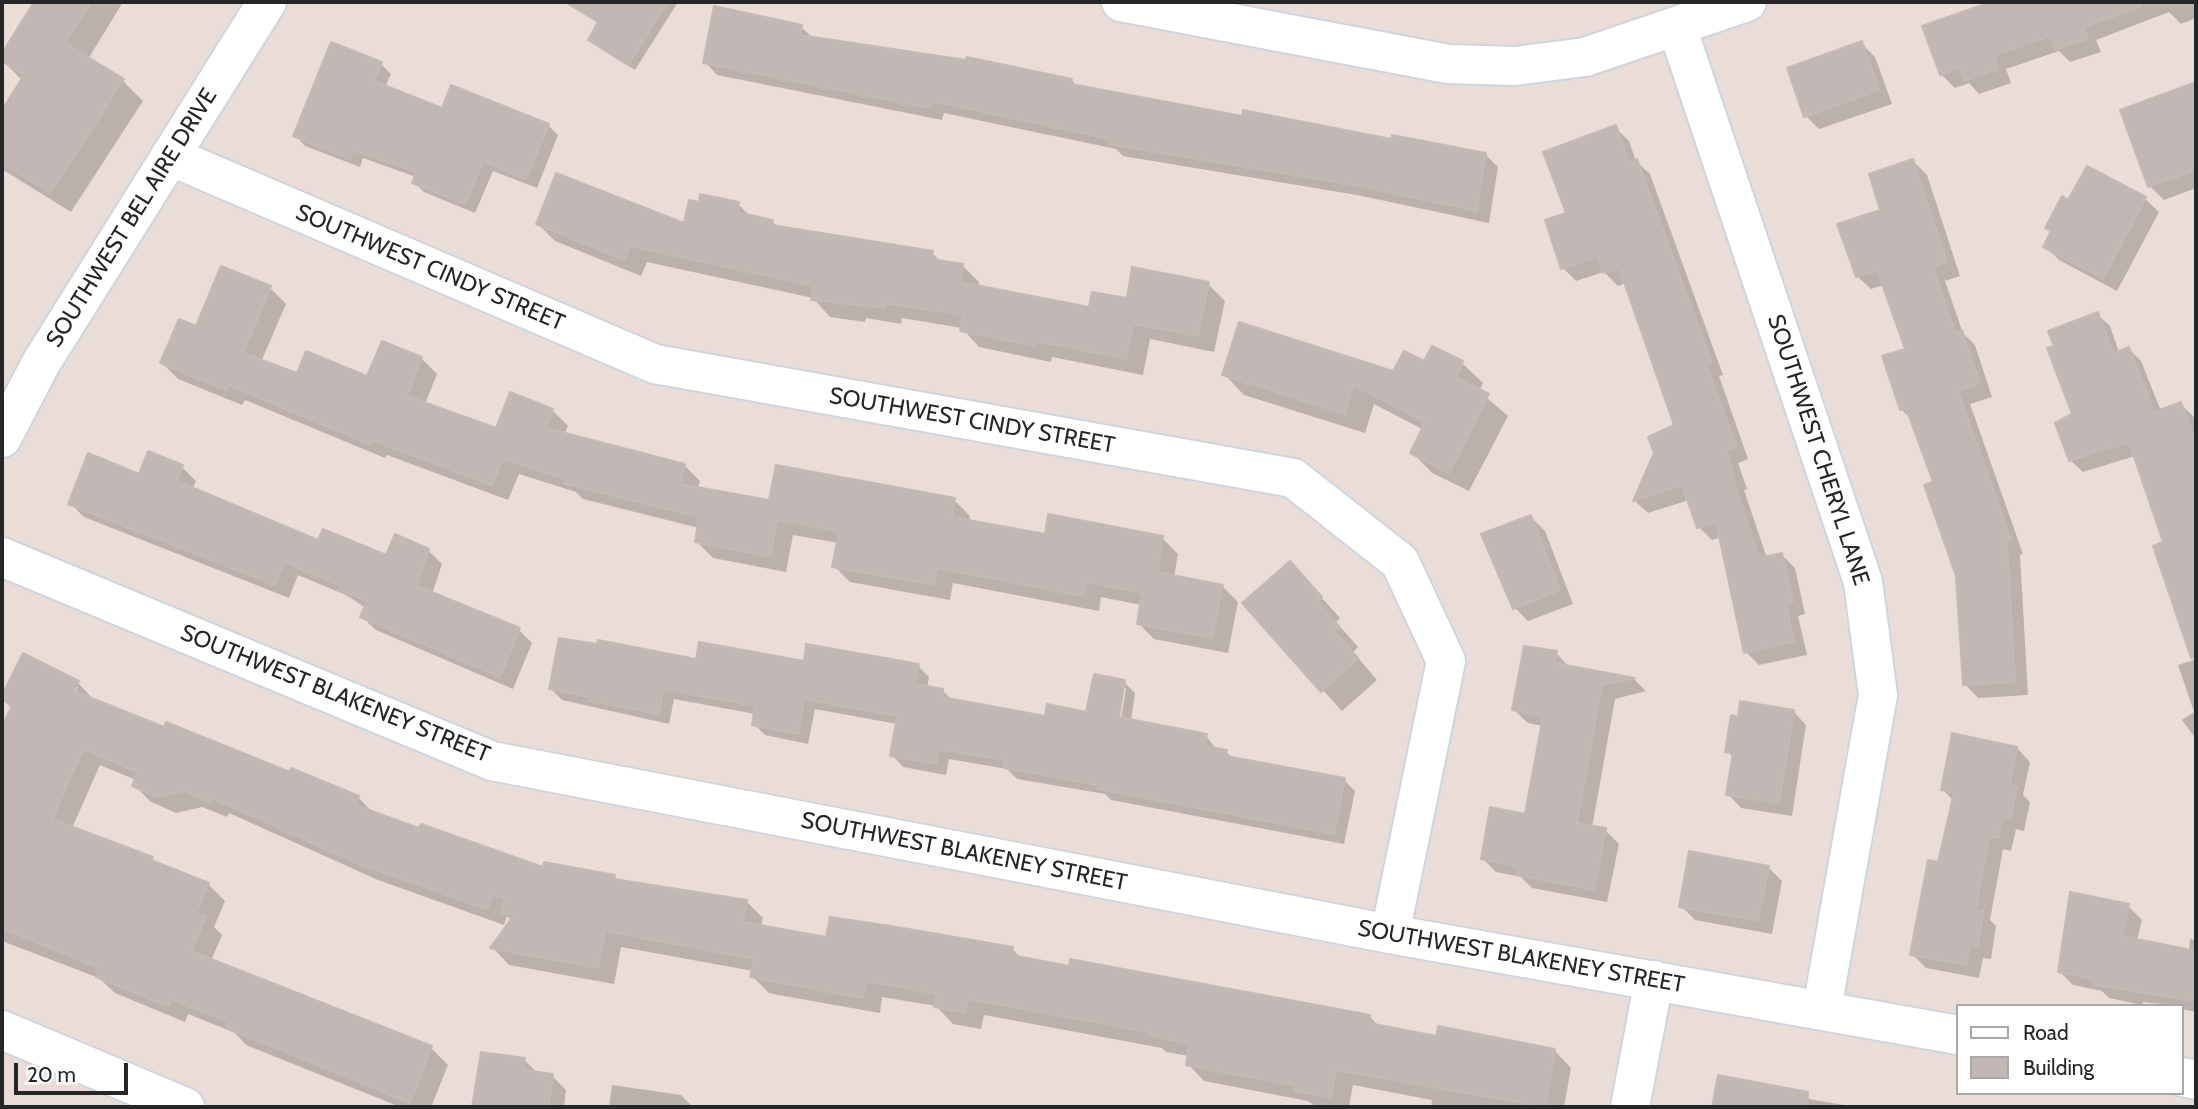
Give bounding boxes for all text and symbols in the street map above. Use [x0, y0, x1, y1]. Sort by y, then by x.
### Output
street label: SOUTHWEST BEL AIRE DRIVE [41, 84, 223, 352]
street label: SOUTHWEST CINDY STREET [291, 199, 569, 337]
street label: SOUTHWEST CHERYL LANE [1761, 311, 1875, 589]
street label: SOUTHWEST CINDY STREET [827, 382, 1117, 460]
street label: SOUTHWEST BLAKENEY STREET [176, 619, 494, 769]
street label: SOUTHWEST BLAKENEY STREET [799, 807, 1129, 897]
street label: SOUTHWEST BLAKENEY STREET [1355, 915, 1687, 999]
legend [1956, 1004, 2184, 1095]
text: Road [2023, 1020, 2069, 1045]
scale bar [18, 1050, 131, 1094]
text: Building [2023, 1055, 2094, 1080]
text: 20 m [27, 1062, 76, 1087]

